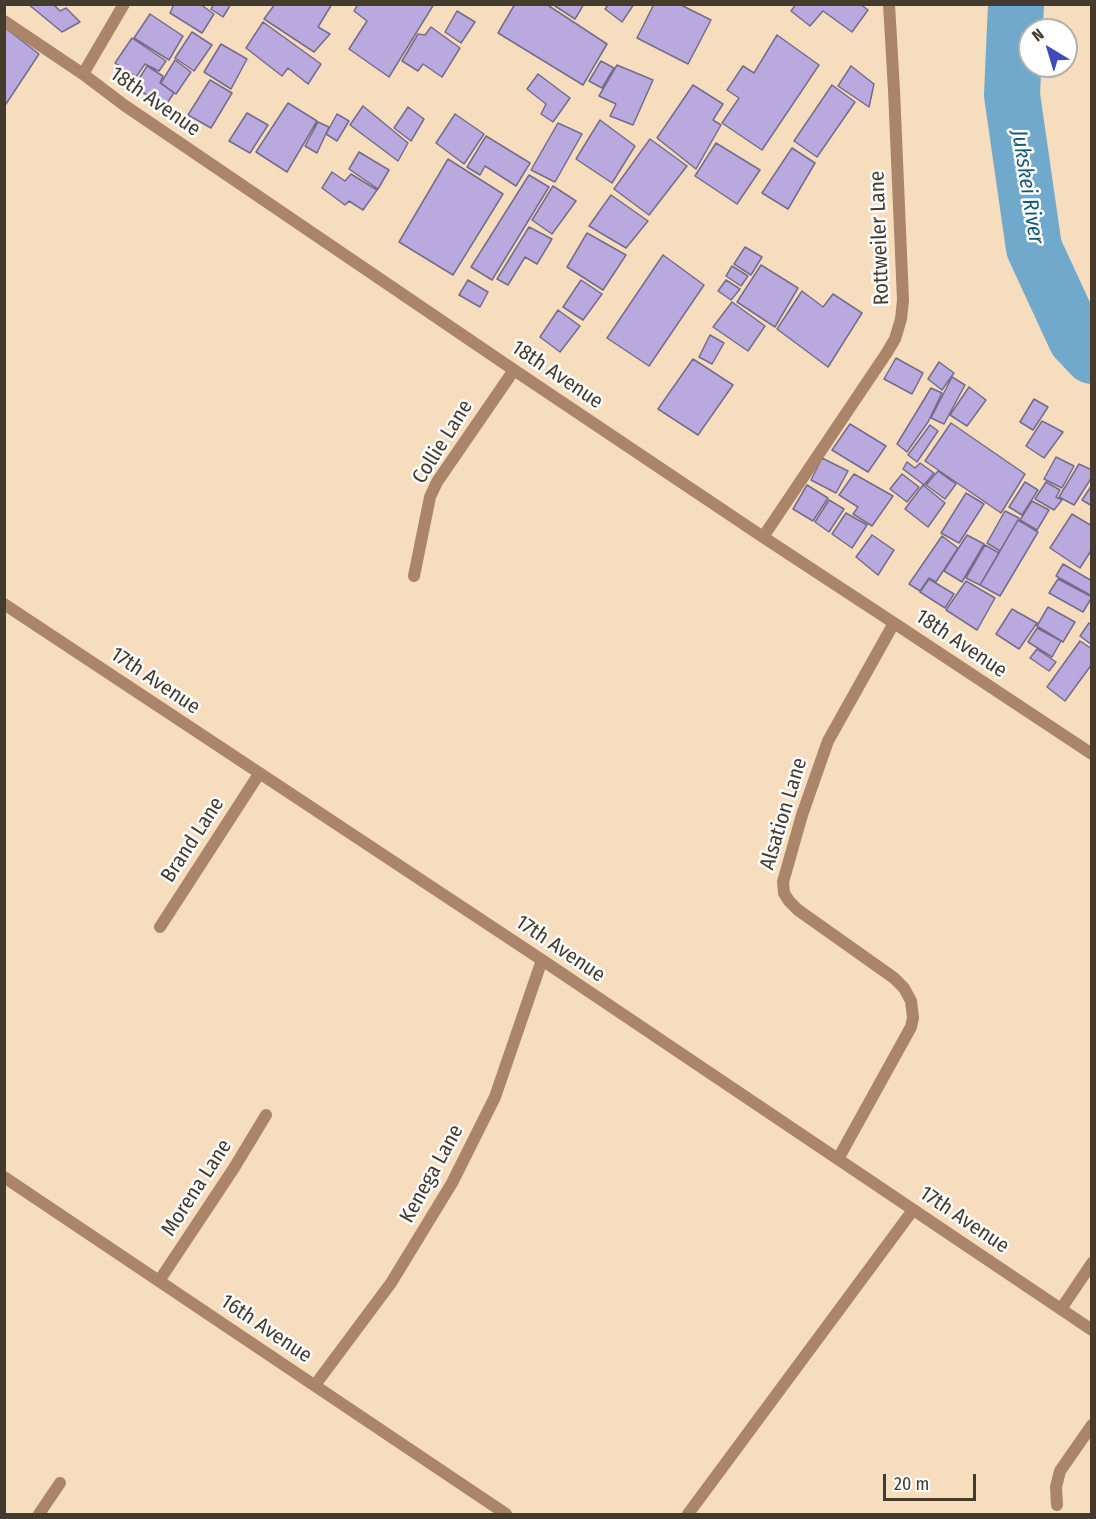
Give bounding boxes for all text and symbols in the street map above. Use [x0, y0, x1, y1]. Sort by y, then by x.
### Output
north arrow [1018, 18, 1078, 78]
text: N [1028, 25, 1047, 45]
street label: 18th Avenue [105, 62, 205, 142]
water label: Jukskei River [1005, 128, 1049, 246]
street label: Rottweiler Lane [865, 170, 895, 306]
street label: 18th Avenue [507, 335, 607, 415]
street label: Collie Lane [407, 396, 479, 488]
street label: 18th Avenue [911, 604, 1011, 684]
street label: 17th Avenue [105, 642, 205, 720]
street label: Alsation Lane [755, 755, 813, 873]
street label: Brand Lane [156, 793, 230, 887]
street label: 17th Avenue [510, 910, 610, 988]
street label: Kenega Lane [395, 1121, 469, 1227]
street label: Morena Lane [156, 1135, 238, 1241]
street label: 17th Avenue [914, 1181, 1014, 1259]
street label: 16th Avenue [216, 1289, 316, 1369]
scale bar [886, 1462, 979, 1500]
text: 20 m [894, 1473, 929, 1495]

